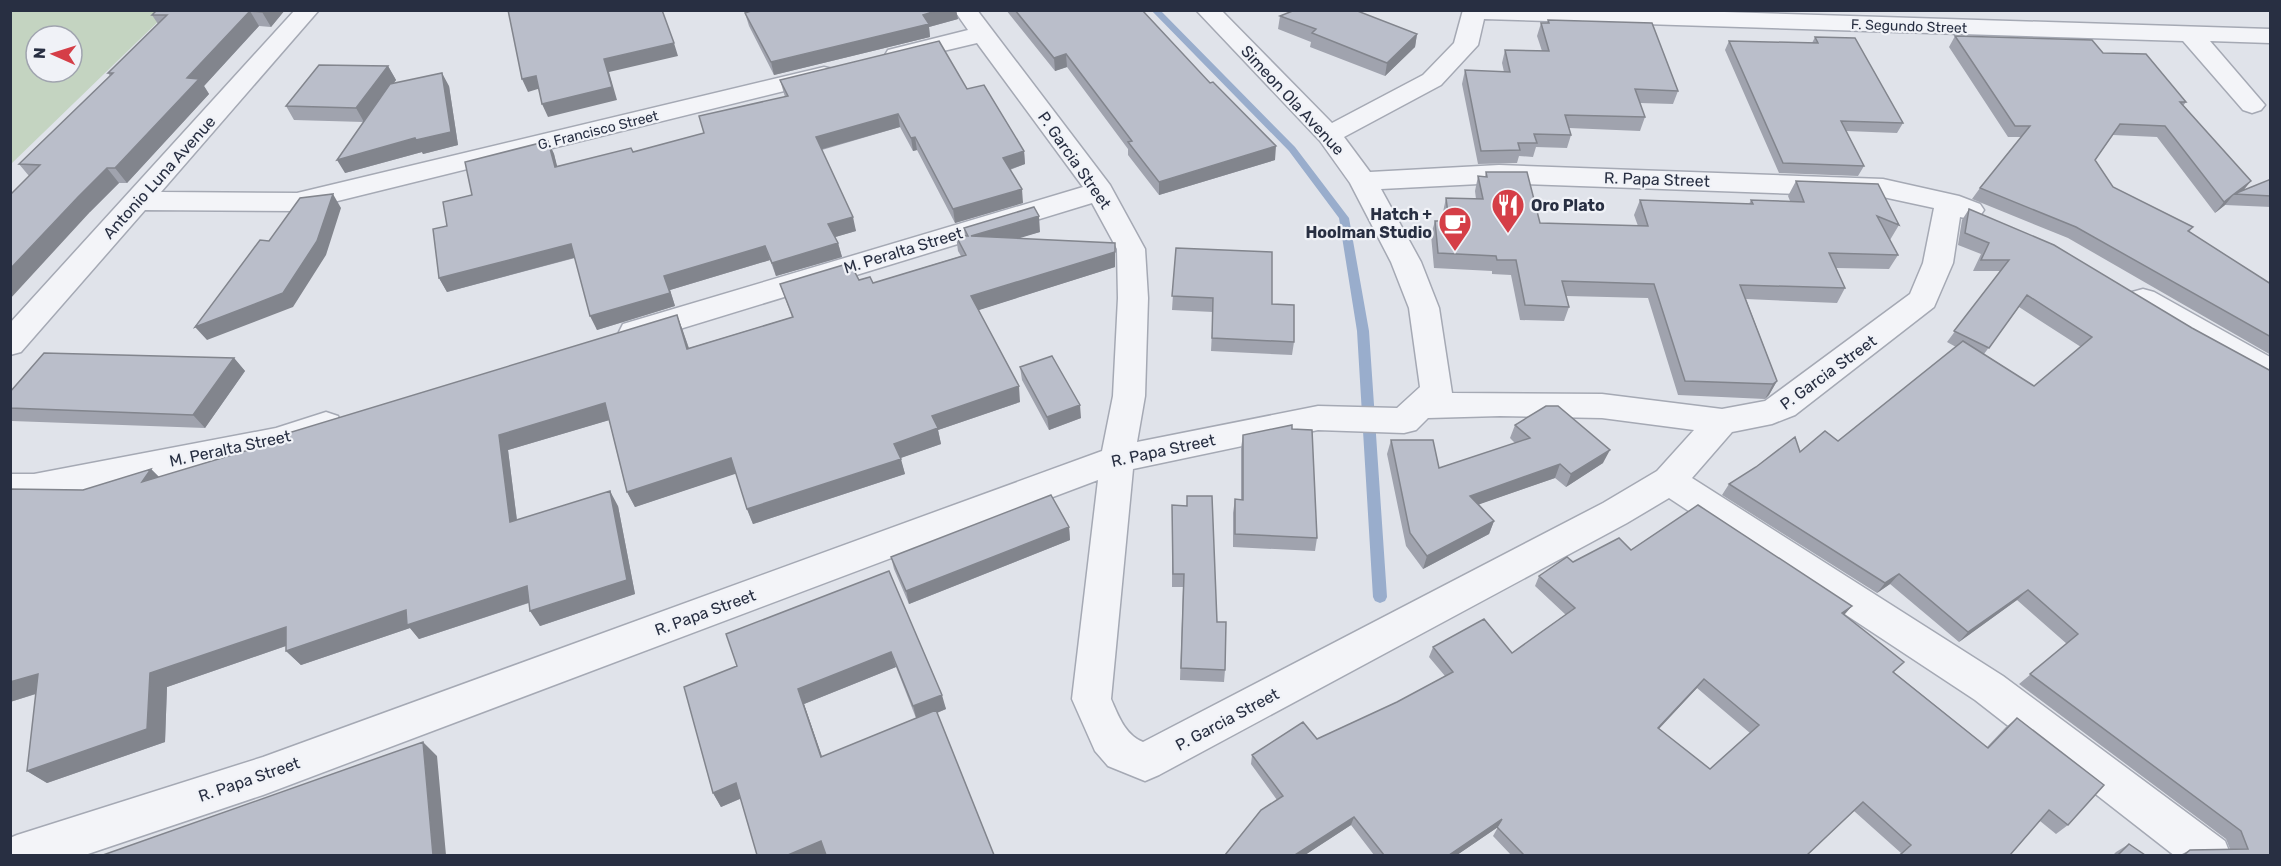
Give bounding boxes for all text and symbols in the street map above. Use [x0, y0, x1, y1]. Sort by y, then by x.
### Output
street label: F. Segundo Street [1851, 16, 1968, 37]
north arrow [24, 24, 84, 84]
street label: Simeon Ola Avenue [1237, 42, 1348, 159]
text: N [30, 47, 49, 59]
street label: G. Francisco Street [536, 107, 661, 154]
street label: P. Garcia Street [1034, 108, 1115, 213]
street label: Antonio Luna Avenue [99, 112, 220, 243]
street label: R. Papa Street [1604, 168, 1710, 191]
restaurant icon: Oro Plato [1490, 187, 1526, 234]
place label: Oro Plato [1531, 196, 1605, 215]
place label: Hatch + Hoolman Studio [1305, 205, 1432, 242]
cafe icon: Hatch + Hoolman Studio [1437, 205, 1473, 252]
street label: M. Peralta Street [841, 223, 965, 278]
street label: P. Garcia Street [1776, 331, 1880, 414]
street label: M. Peralta Street [168, 426, 293, 471]
street label: R. Papa Street [1109, 430, 1217, 471]
street label: R. Papa Street [652, 585, 758, 640]
street label: P. Garcia Street [1172, 684, 1282, 755]
street label: R. Papa Street [196, 753, 302, 806]

